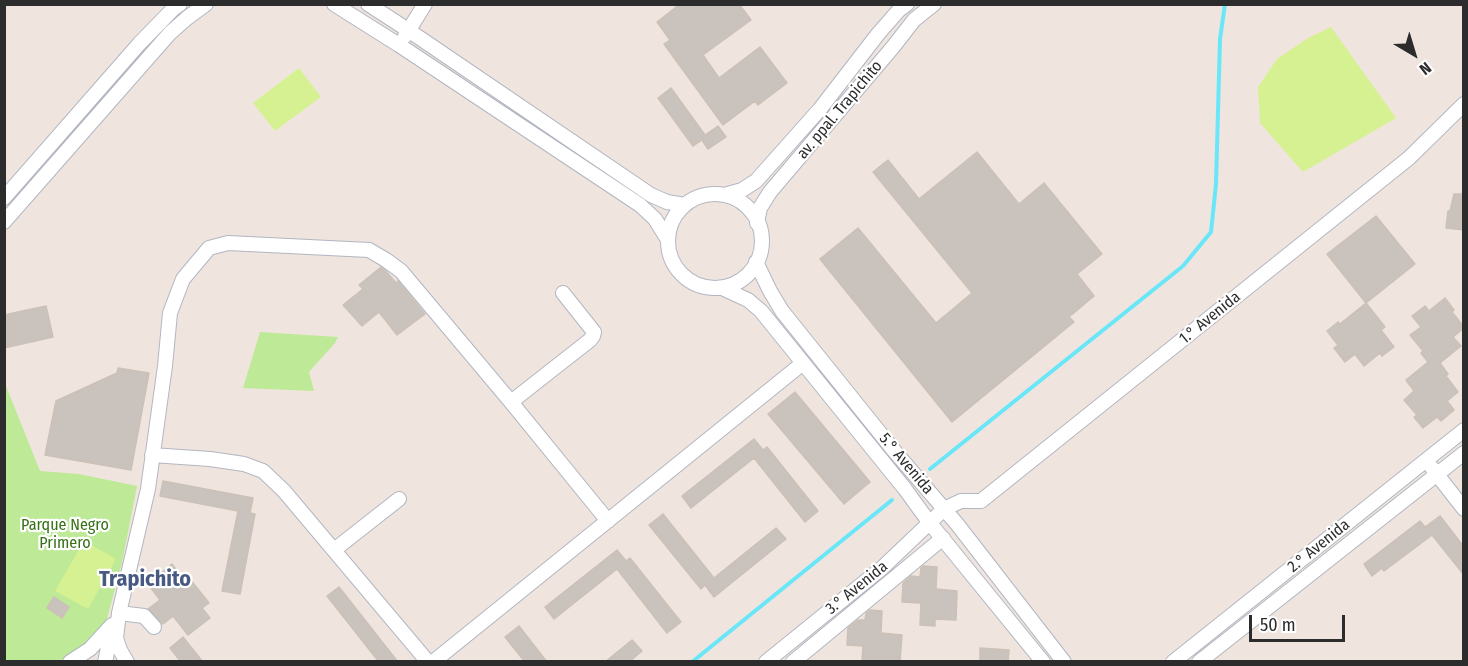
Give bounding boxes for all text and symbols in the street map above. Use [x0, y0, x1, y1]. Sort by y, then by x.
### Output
north arrow [1384, 24, 1444, 84]
street label: av. ppal. Trapichito [793, 57, 887, 163]
text: N [1416, 58, 1435, 79]
street label: 1.° Avenida [1176, 288, 1244, 348]
street label: 5.° Avenida [875, 429, 937, 499]
street label: 2.° Avenida [1284, 515, 1354, 577]
park label: Parque Negro Primero [21, 516, 109, 554]
street label: 3.° Avenida [822, 557, 892, 619]
district label: Trapichito [99, 567, 191, 593]
scale bar [1252, 603, 1348, 641]
text: 50 m [1260, 614, 1296, 636]

